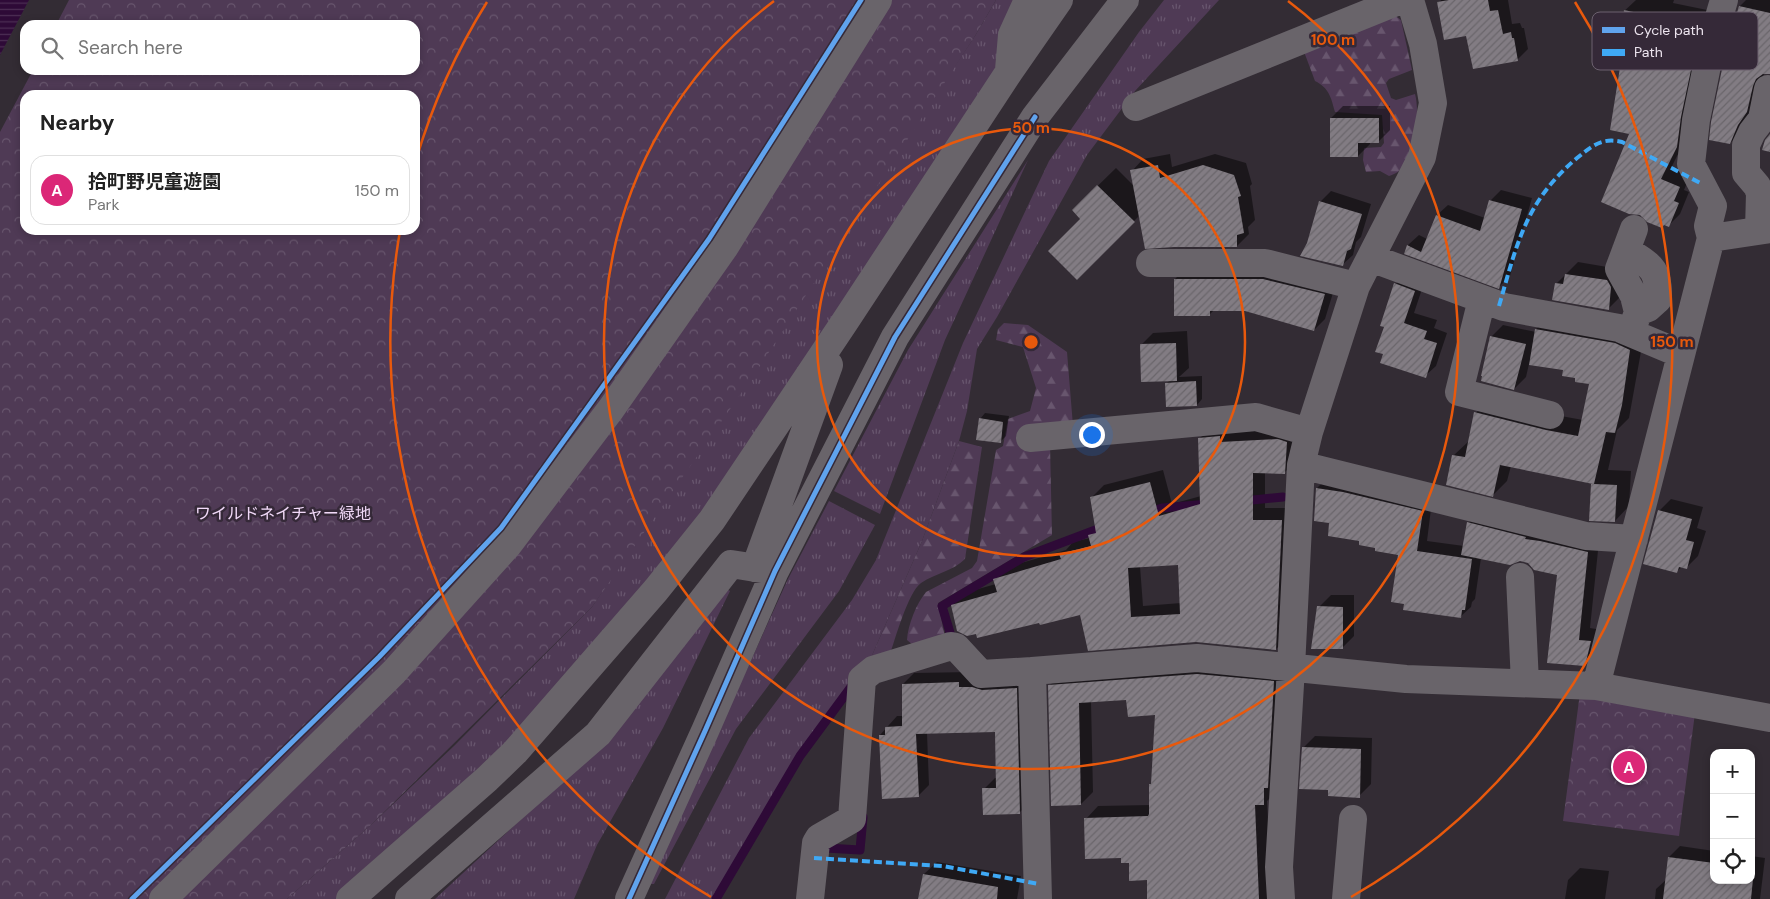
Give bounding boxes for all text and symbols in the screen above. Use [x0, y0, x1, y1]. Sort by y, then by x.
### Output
legend [1592, 12, 1758, 70]
search box [20, 20, 420, 75]
text: Cycle path [1634, 21, 1704, 39]
text: 100 m [1311, 30, 1355, 50]
icon: search [38, 34, 66, 62]
text: Search here [78, 35, 183, 60]
text: Path [1634, 43, 1663, 61]
text: Nearby [40, 109, 114, 137]
text: 50 m [1012, 118, 1050, 138]
text: 拾町野児童遊園 [88, 169, 221, 194]
text: A [51, 180, 63, 201]
text: 150 m [355, 180, 399, 201]
text: Park [88, 194, 120, 215]
text: 150 m [1651, 332, 1694, 352]
centre of rings [1022, 333, 1040, 351]
your location [1079, 422, 1105, 448]
park label: ワイルドネイチャー緑地 [195, 503, 371, 524]
pin: A [1613, 748, 1645, 786]
map controls [1710, 749, 1755, 884]
button: + [1710, 749, 1755, 794]
button: − [1710, 794, 1755, 839]
button: locate [1710, 839, 1755, 884]

